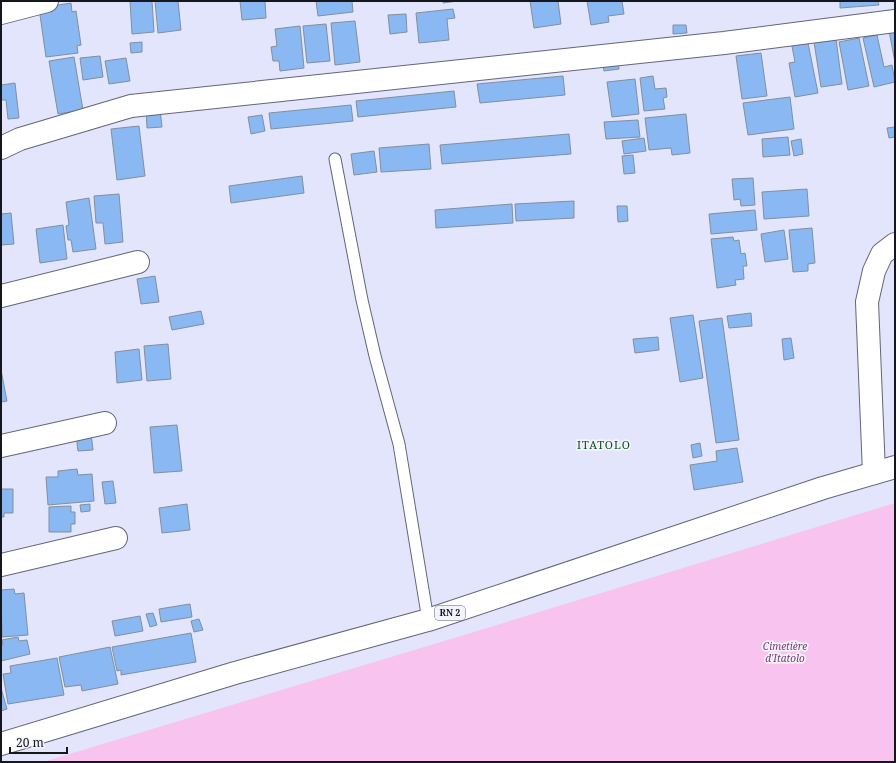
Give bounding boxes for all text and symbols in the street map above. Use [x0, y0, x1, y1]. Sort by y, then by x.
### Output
district label: ITATOLO [577, 437, 631, 452]
road number: RN 2 [435, 606, 465, 620]
park label: Cimetière d'Itatolo [763, 639, 807, 665]
scale bar [10, 729, 67, 755]
text: 20 m [16, 734, 44, 751]

